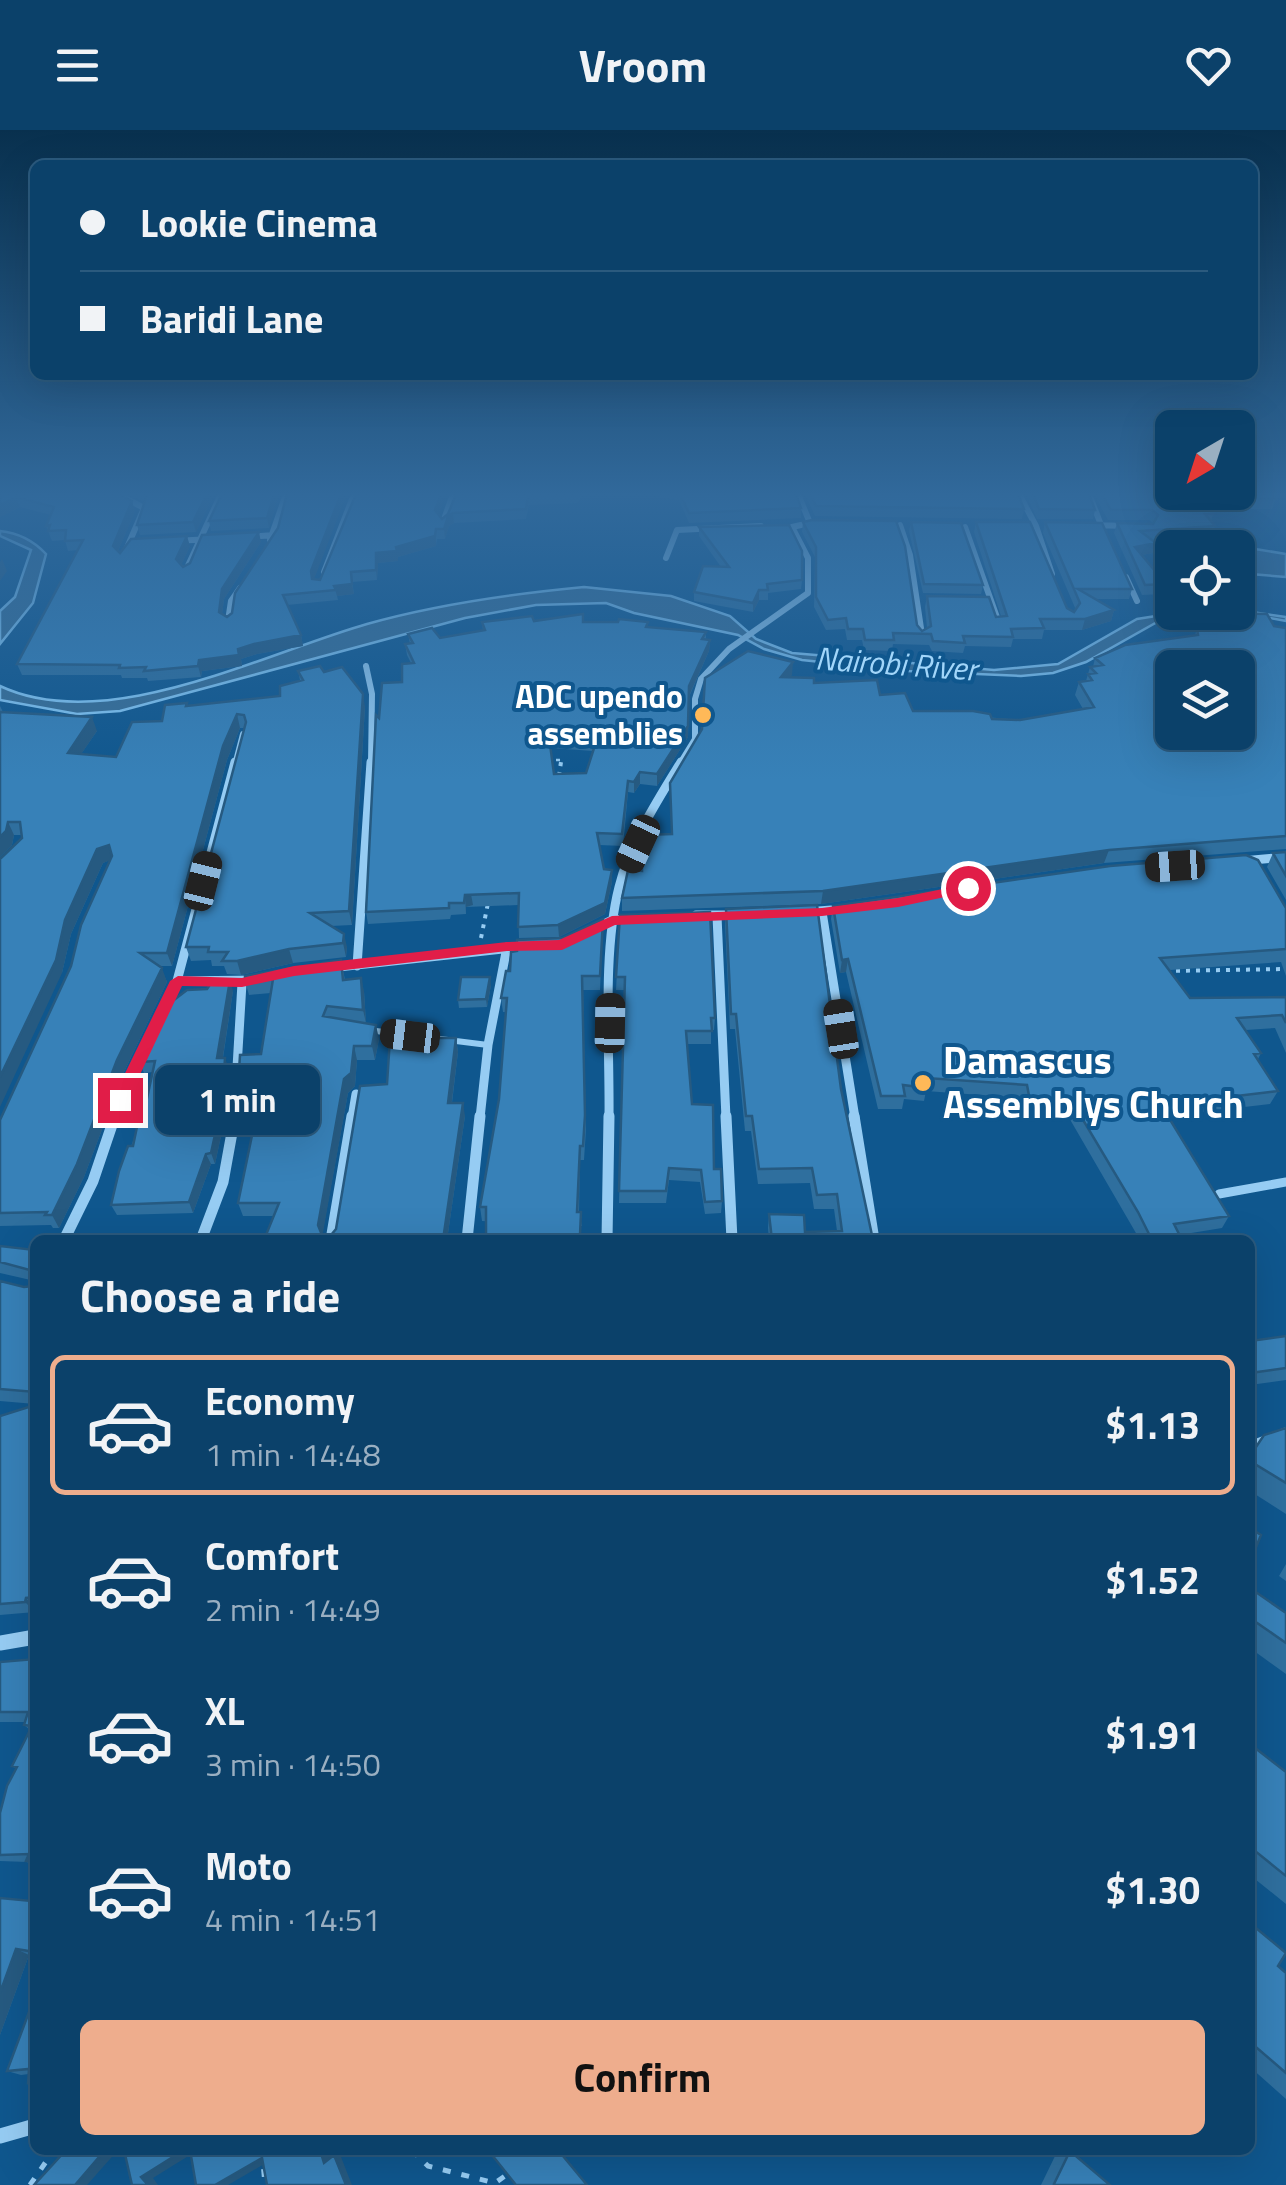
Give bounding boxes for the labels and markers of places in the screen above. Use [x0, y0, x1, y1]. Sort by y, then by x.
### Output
place label: ADC upendo assemblies [515, 672, 683, 757]
marker: ADC upendo assemblies [692, 704, 714, 726]
place label: Damascus Assemblys Church [943, 1031, 1244, 1133]
marker: Damascus Assemblys Church [912, 1072, 934, 1094]

